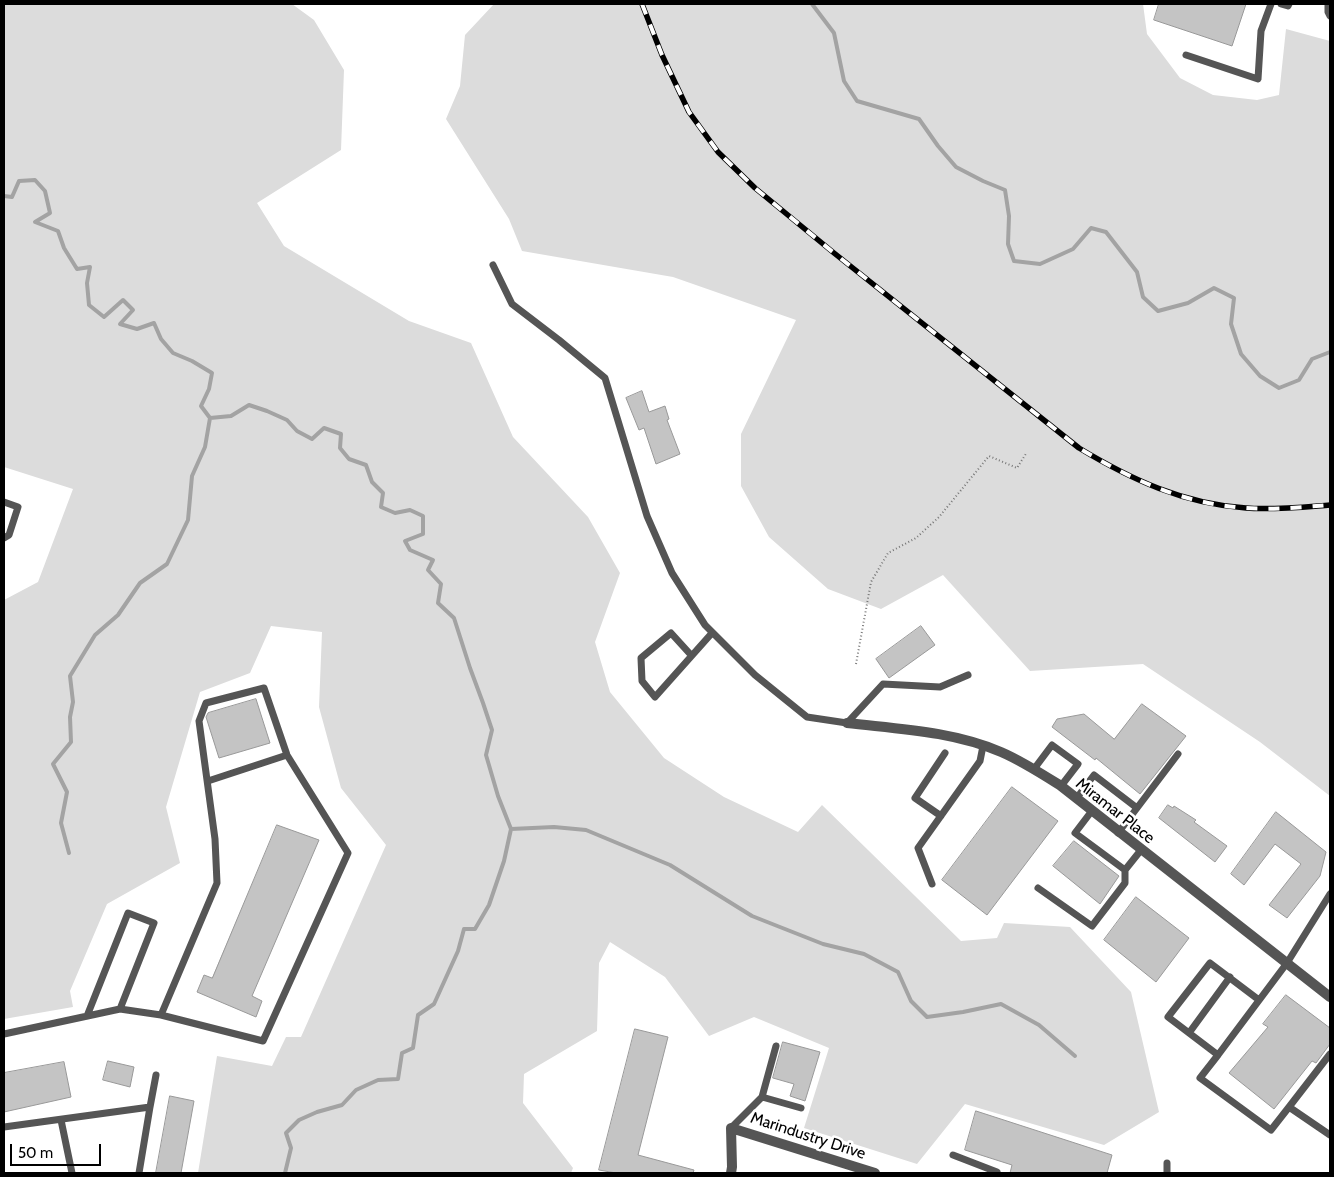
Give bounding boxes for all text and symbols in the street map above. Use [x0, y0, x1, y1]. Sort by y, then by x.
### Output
street label: Miramar Place [1072, 774, 1158, 848]
street label: Marindustry Drive [748, 1108, 868, 1164]
scale bar [12, 1134, 104, 1166]
text: 50 m [18, 1144, 53, 1162]

